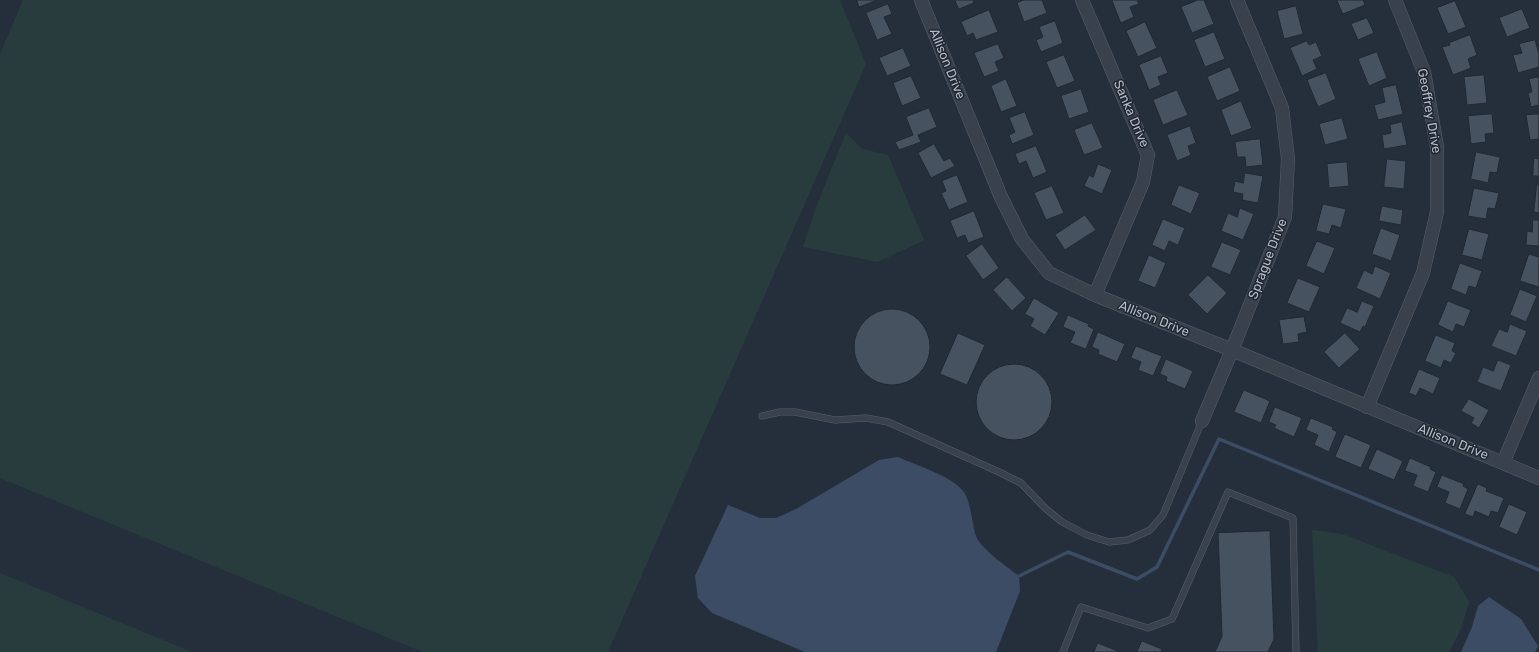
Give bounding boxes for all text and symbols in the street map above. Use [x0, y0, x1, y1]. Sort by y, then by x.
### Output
street label: Allison Drive [926, 26, 968, 102]
street label: Geoffrey Drive [1414, 67, 1444, 155]
street label: Sanka Drive [1110, 78, 1152, 150]
street label: Sprague Drive [1245, 216, 1291, 302]
street label: Allison Drive [1116, 298, 1192, 340]
street label: Allison Drive [1415, 421, 1491, 463]

